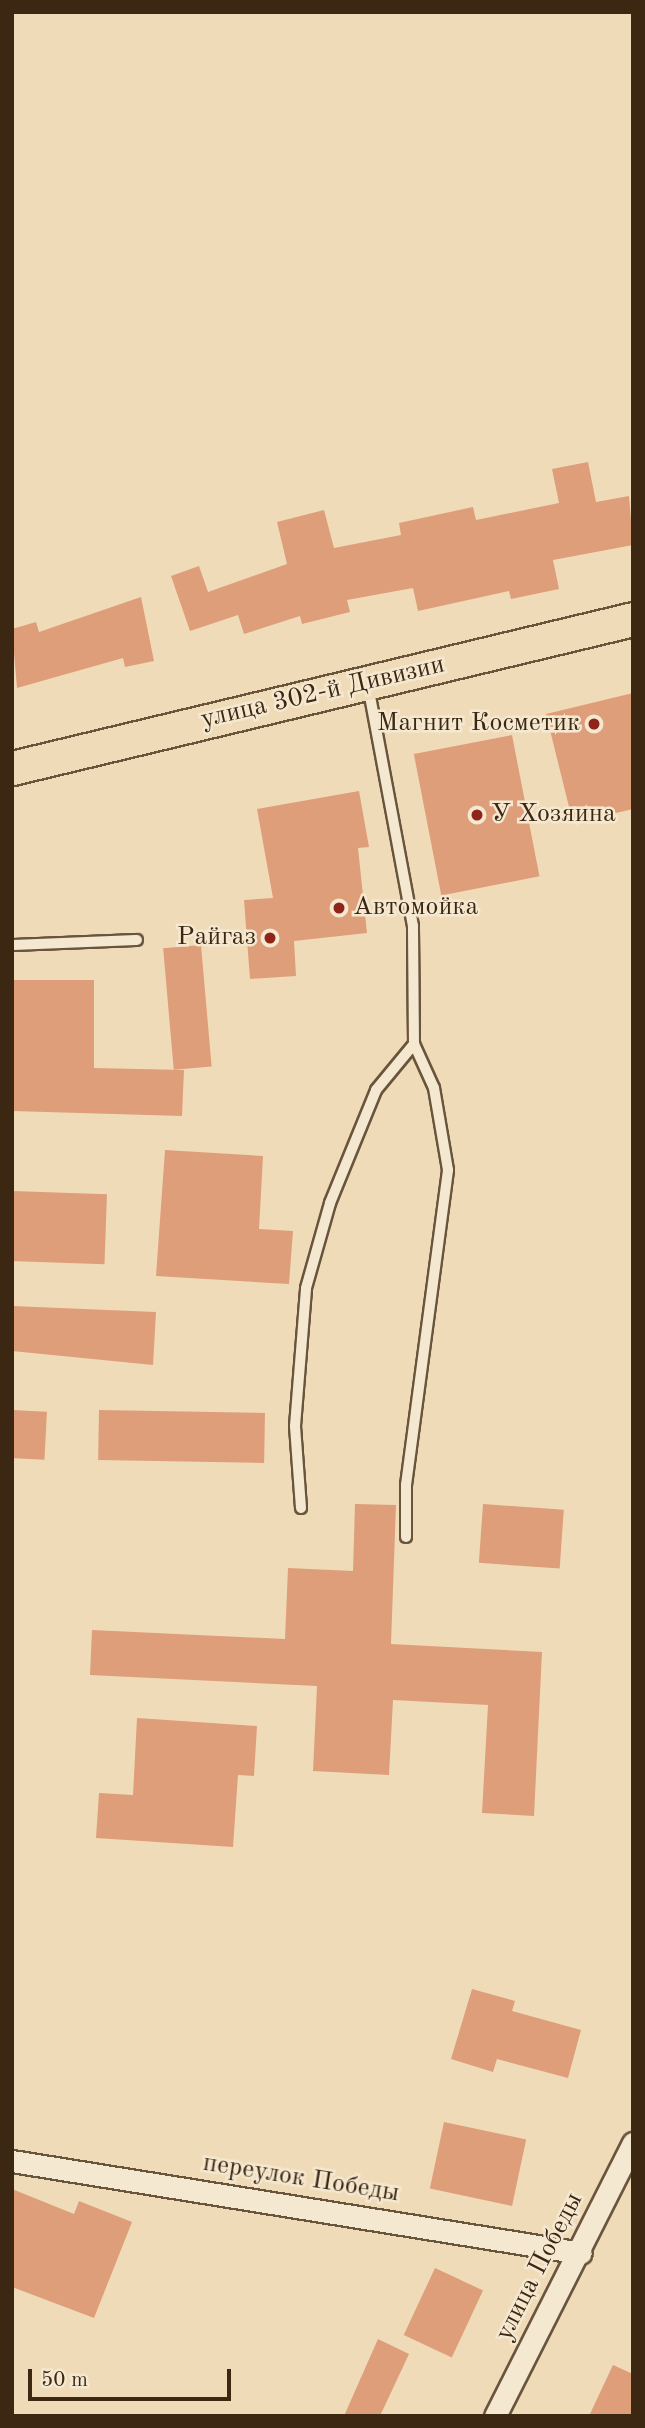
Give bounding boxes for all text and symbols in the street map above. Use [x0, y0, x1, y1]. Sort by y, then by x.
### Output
street label: улица 302-й Дивизии [198, 650, 448, 736]
place label: Магнит Косметик [377, 708, 580, 740]
marker: Магнит Косметик [586, 716, 602, 732]
place label: У Хозяина [491, 799, 616, 831]
marker: У Хозяина [469, 807, 485, 823]
place label: Автомойка [353, 892, 478, 924]
marker: Автомойка [331, 900, 347, 916]
place label: Райгаз [177, 922, 256, 954]
marker: Райгаз [262, 930, 278, 946]
street label: переулок Победы [201, 2148, 401, 2210]
street label: улица Победы [489, 2188, 591, 2346]
scale bar [32, 2354, 234, 2398]
text: 50 m [41, 2370, 88, 2391]

